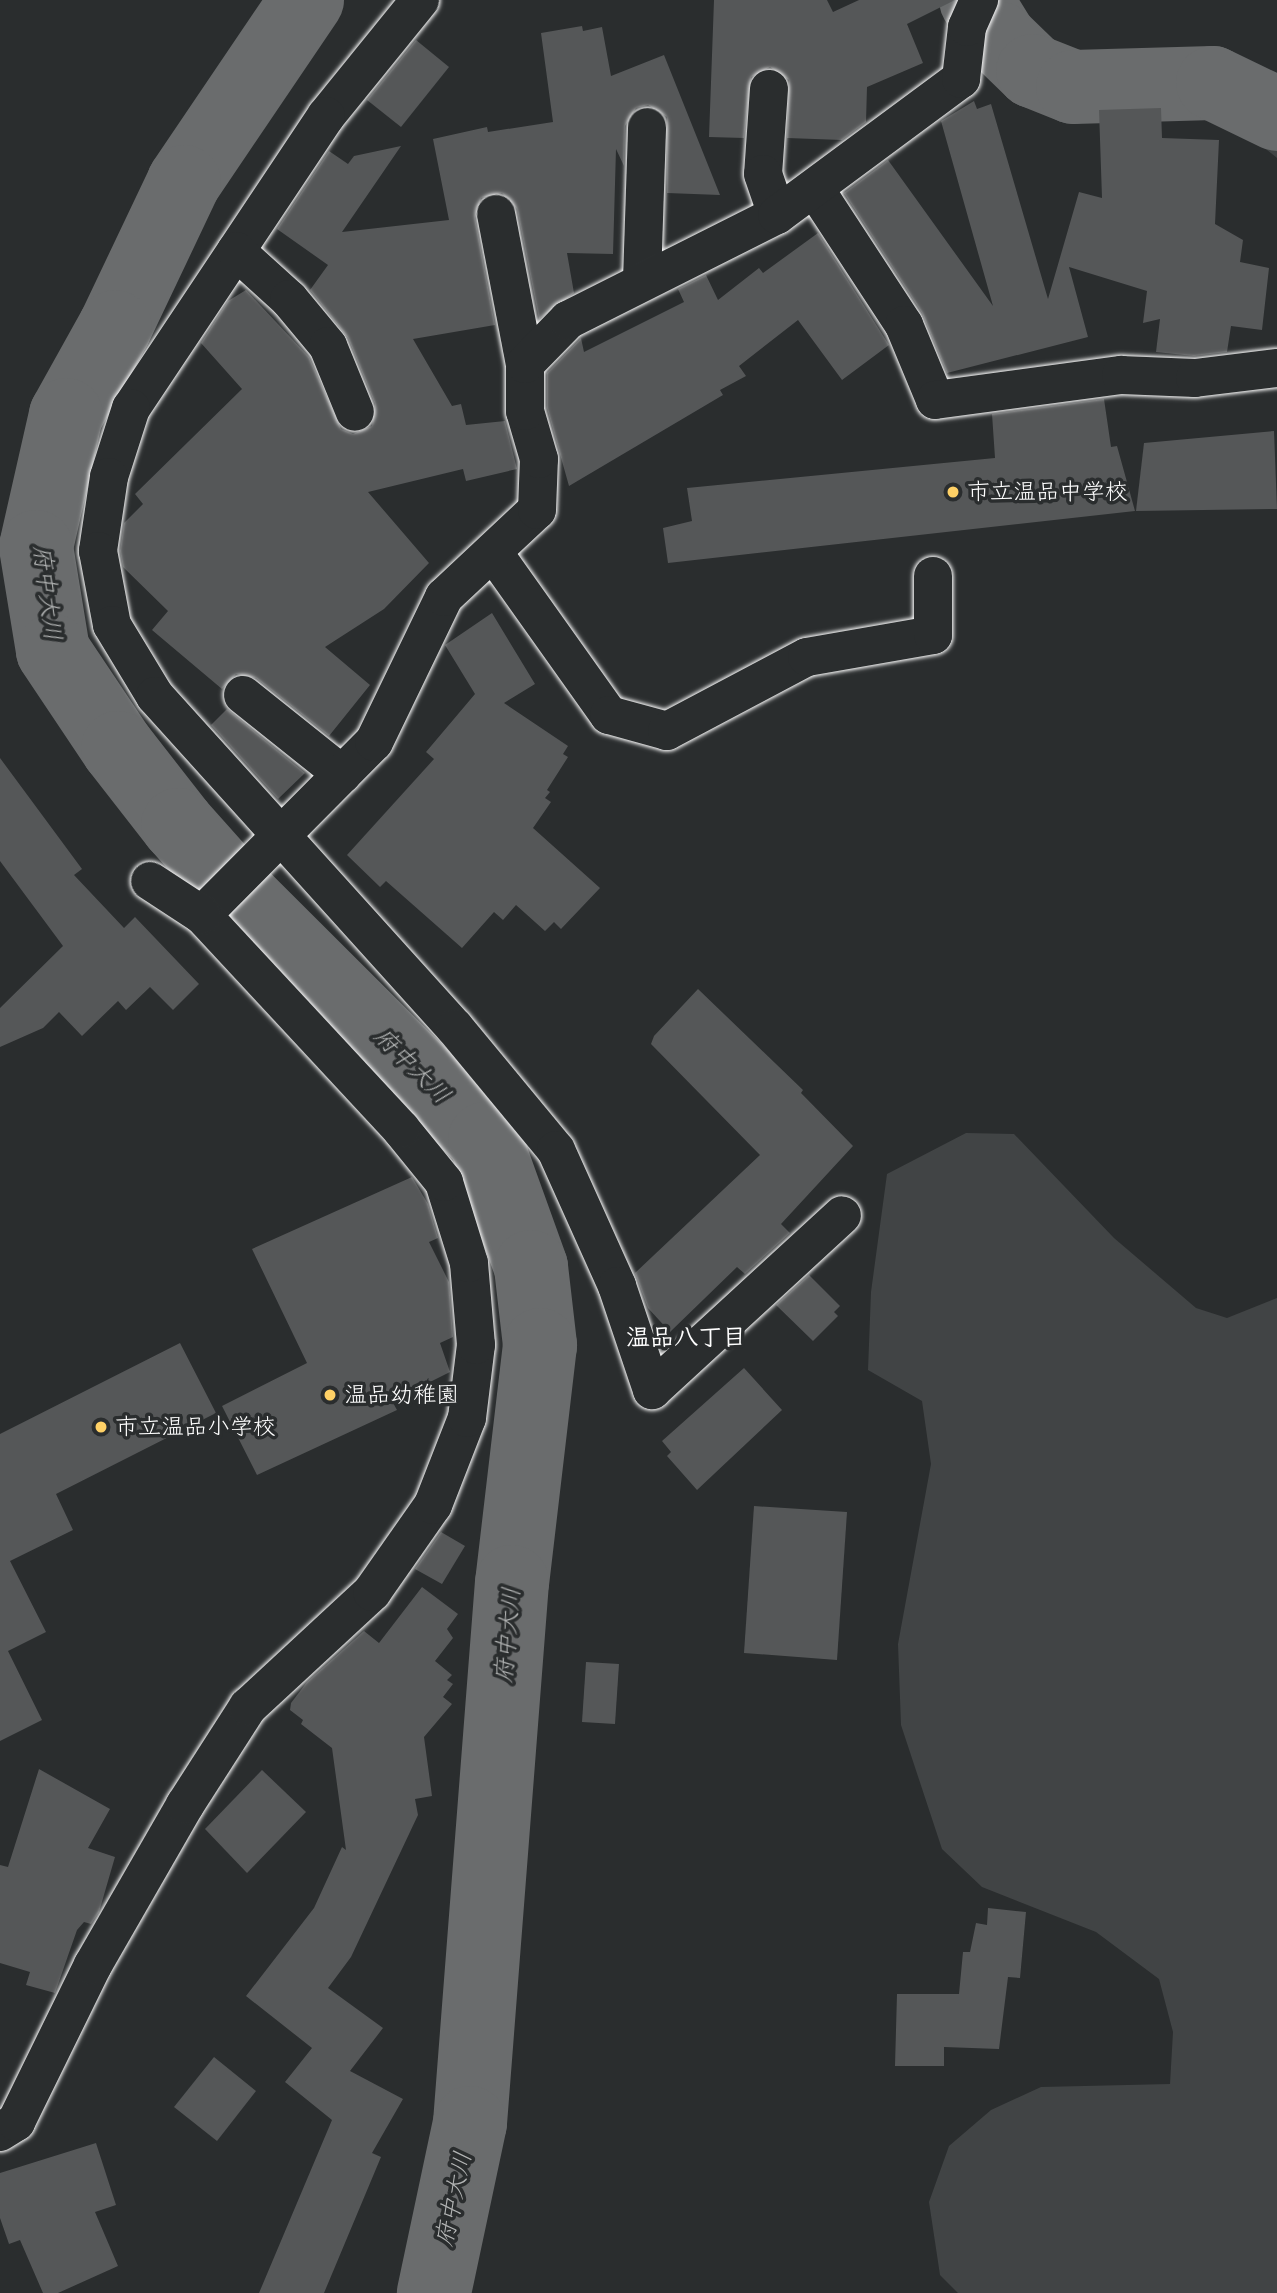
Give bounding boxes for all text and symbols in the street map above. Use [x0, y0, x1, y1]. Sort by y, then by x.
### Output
place label: 市立温品中学校 [967, 478, 1128, 506]
marker: 市立温品中学校 [945, 484, 961, 500]
water label: 府中大川 [27, 544, 67, 642]
water label: 府中大川 [368, 1022, 456, 1110]
district label: 温品八丁目 [626, 1324, 746, 1352]
place label: 温品幼稚園 [344, 1381, 459, 1409]
marker: 温品幼稚園 [322, 1387, 338, 1403]
place label: 市立温品小学校 [115, 1413, 276, 1441]
marker: 市立温品小学校 [93, 1419, 109, 1435]
water label: 府中大川 [489, 1586, 527, 1684]
water label: 府中大川 [430, 2149, 478, 2249]

